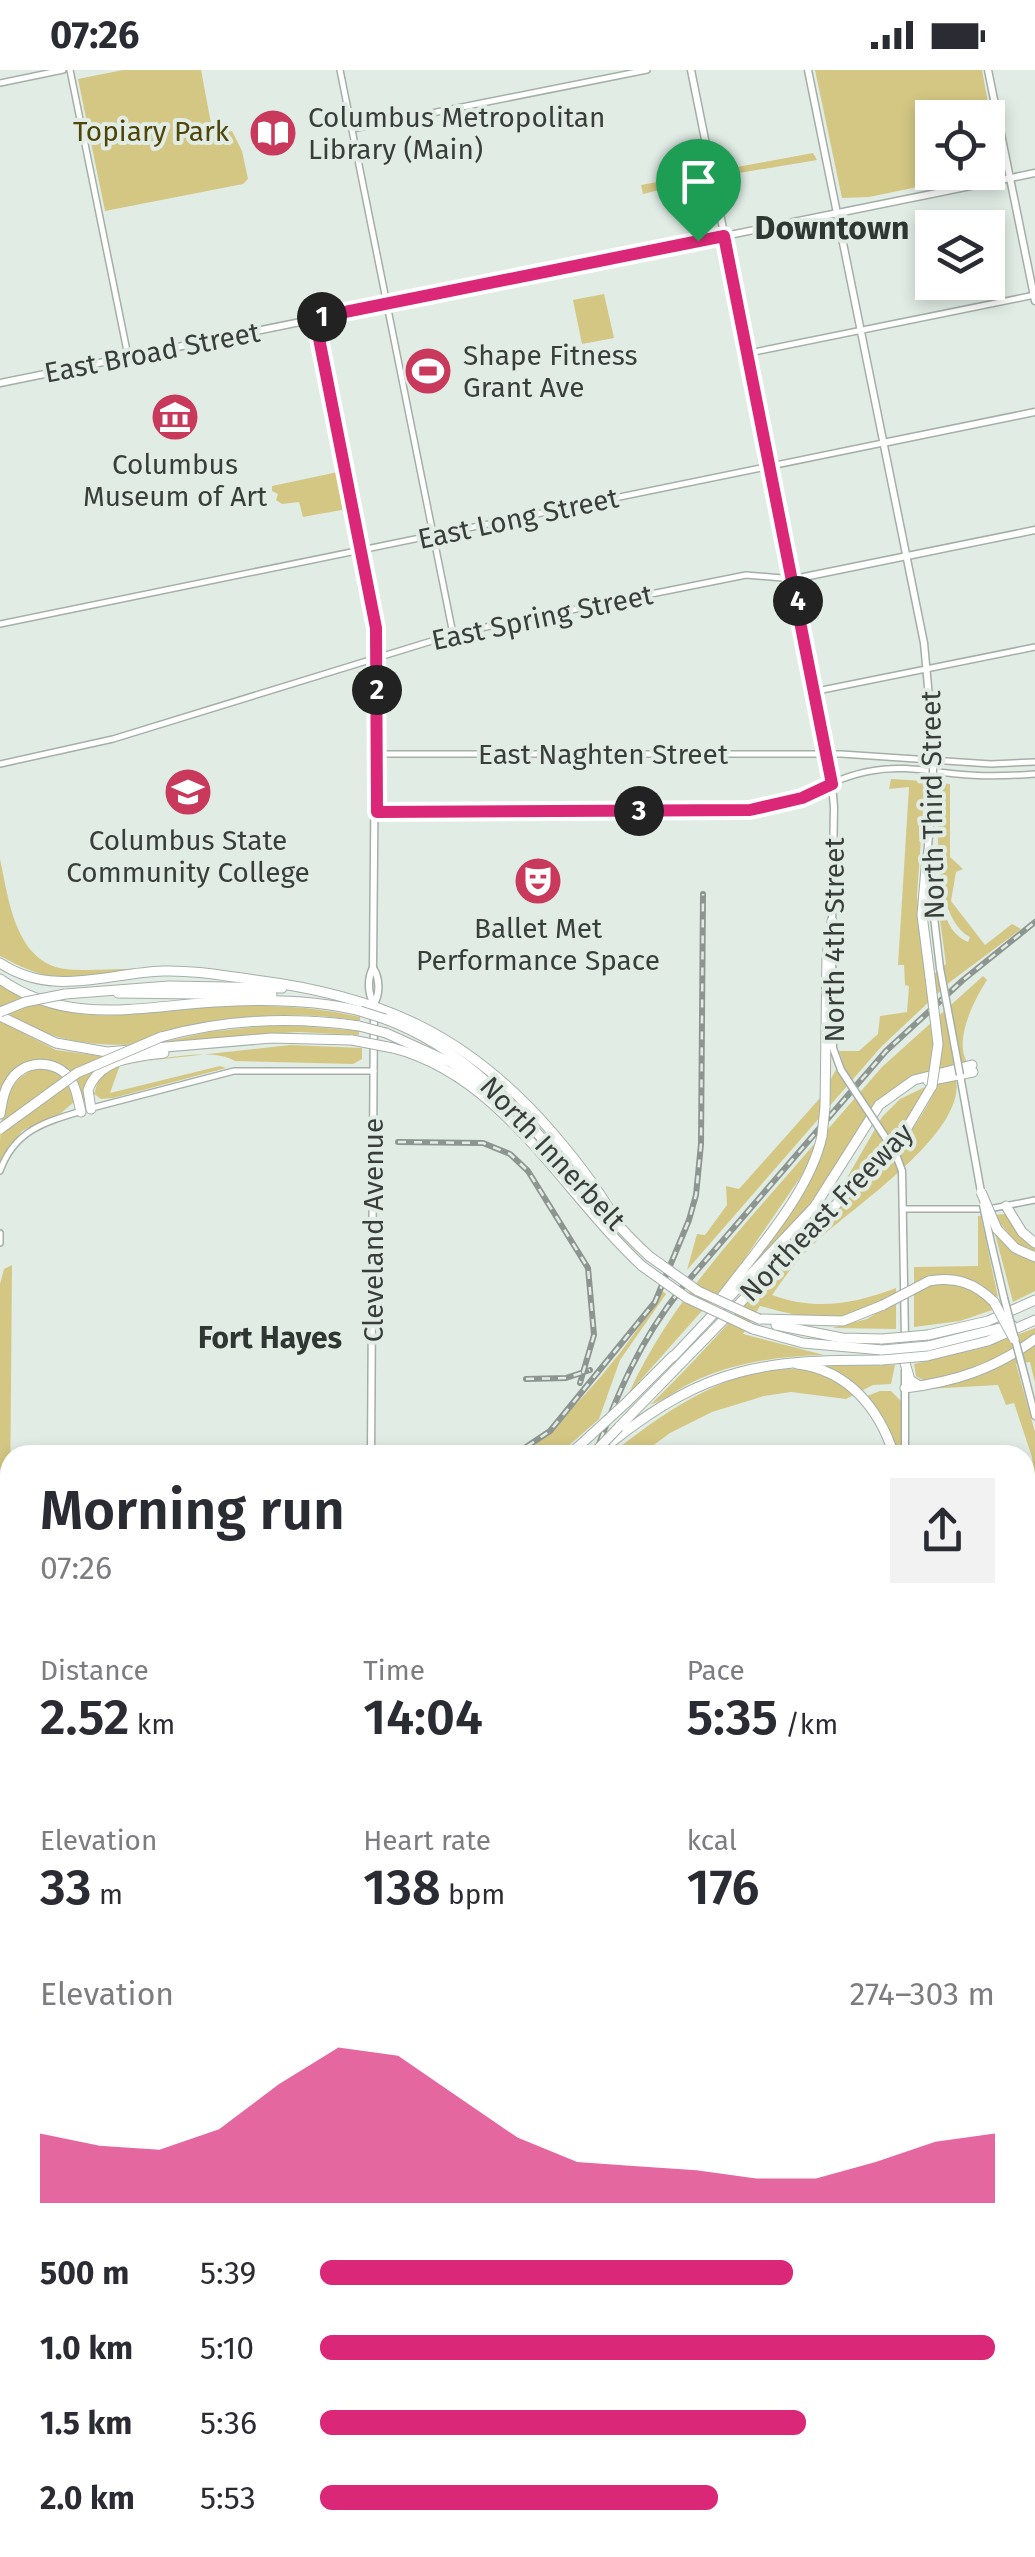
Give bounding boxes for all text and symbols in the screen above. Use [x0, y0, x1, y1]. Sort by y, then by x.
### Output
text: 07:26 [50, 12, 139, 58]
map controls [915, 100, 1005, 300]
button: locate [915, 100, 1005, 190]
place label: Columbus Metropolitan Library (Main) [308, 101, 606, 166]
library icon: Columbus Metropolitan Library (Main) [247, 107, 299, 159]
park label: Topiary Park [73, 115, 230, 148]
pin [656, 139, 741, 242]
icon: arrive [671, 154, 726, 209]
district label: Downtown [755, 209, 909, 247]
button: layers [915, 210, 1005, 300]
pin: 1 [297, 292, 347, 342]
text: 1 [316, 300, 329, 333]
street label: East Broad Street [42, 315, 263, 390]
place label: Shape Fitness Grant Ave [463, 339, 638, 404]
sports icon: Shape Fitness Grant Ave [402, 345, 454, 397]
museum icon: Columbus Museum of Art [149, 391, 201, 443]
place label: Columbus Museum of Art [83, 448, 268, 513]
street label: East Long Street [415, 481, 622, 556]
pin: 4 [773, 576, 823, 626]
street label: East Spring Street [429, 578, 657, 657]
text: 4 [790, 584, 806, 617]
pin: 2 [352, 665, 402, 715]
text: 2 [370, 673, 384, 706]
street label: North Third Street [914, 689, 951, 920]
street label: East Naghten Street [478, 738, 729, 771]
school or university icon: Columbus State Community College [162, 766, 214, 818]
pin: 3 [614, 786, 664, 836]
text: 3 [632, 794, 646, 827]
place label: Columbus State Community College [66, 824, 310, 889]
street label: North 4th Street [818, 837, 851, 1043]
theatre icon: Ballet Met Performance Space [512, 855, 564, 907]
place label: Ballet Met Performance Space [416, 912, 660, 977]
street label: North Innerbelt [473, 1070, 633, 1237]
street label: Northeast Freeway [733, 1116, 920, 1308]
street label: Cleveland Avenue [357, 1118, 390, 1342]
district label: Fort Hayes [198, 1320, 342, 1356]
text: Morning run [40, 1478, 345, 1544]
button: share [890, 1478, 995, 1583]
text: 07:26 [40, 1549, 112, 1587]
text: Distance [40, 1654, 149, 1687]
text: Time [363, 1654, 425, 1687]
text: Pace [687, 1654, 745, 1687]
text: 2.52 [40, 1687, 129, 1747]
text: 14:04 [363, 1687, 483, 1747]
text: 5:35 [687, 1687, 778, 1747]
text: km [129, 1708, 175, 1741]
text: /km [778, 1708, 838, 1741]
text: Elevation [40, 1824, 157, 1857]
text: Heart rate [363, 1824, 491, 1857]
text: kcal [687, 1824, 737, 1857]
text: 33 [40, 1857, 92, 1917]
text: 138 [363, 1857, 441, 1917]
text: 176 [687, 1857, 759, 1917]
text: m [92, 1878, 123, 1911]
text: bpm [441, 1878, 505, 1911]
text: Elevation [40, 1975, 174, 2013]
text: 274–303 m [849, 1975, 995, 2013]
text: 500 m [40, 2254, 129, 2292]
text: 5:39 [200, 2254, 256, 2292]
text: 1.0 km [40, 2329, 133, 2367]
text: 5:10 [200, 2329, 254, 2367]
text: 1.5 km [40, 2404, 132, 2442]
text: 5:36 [200, 2404, 257, 2442]
text: 2.0 km [40, 2479, 135, 2517]
text: 5:53 [200, 2479, 256, 2517]

